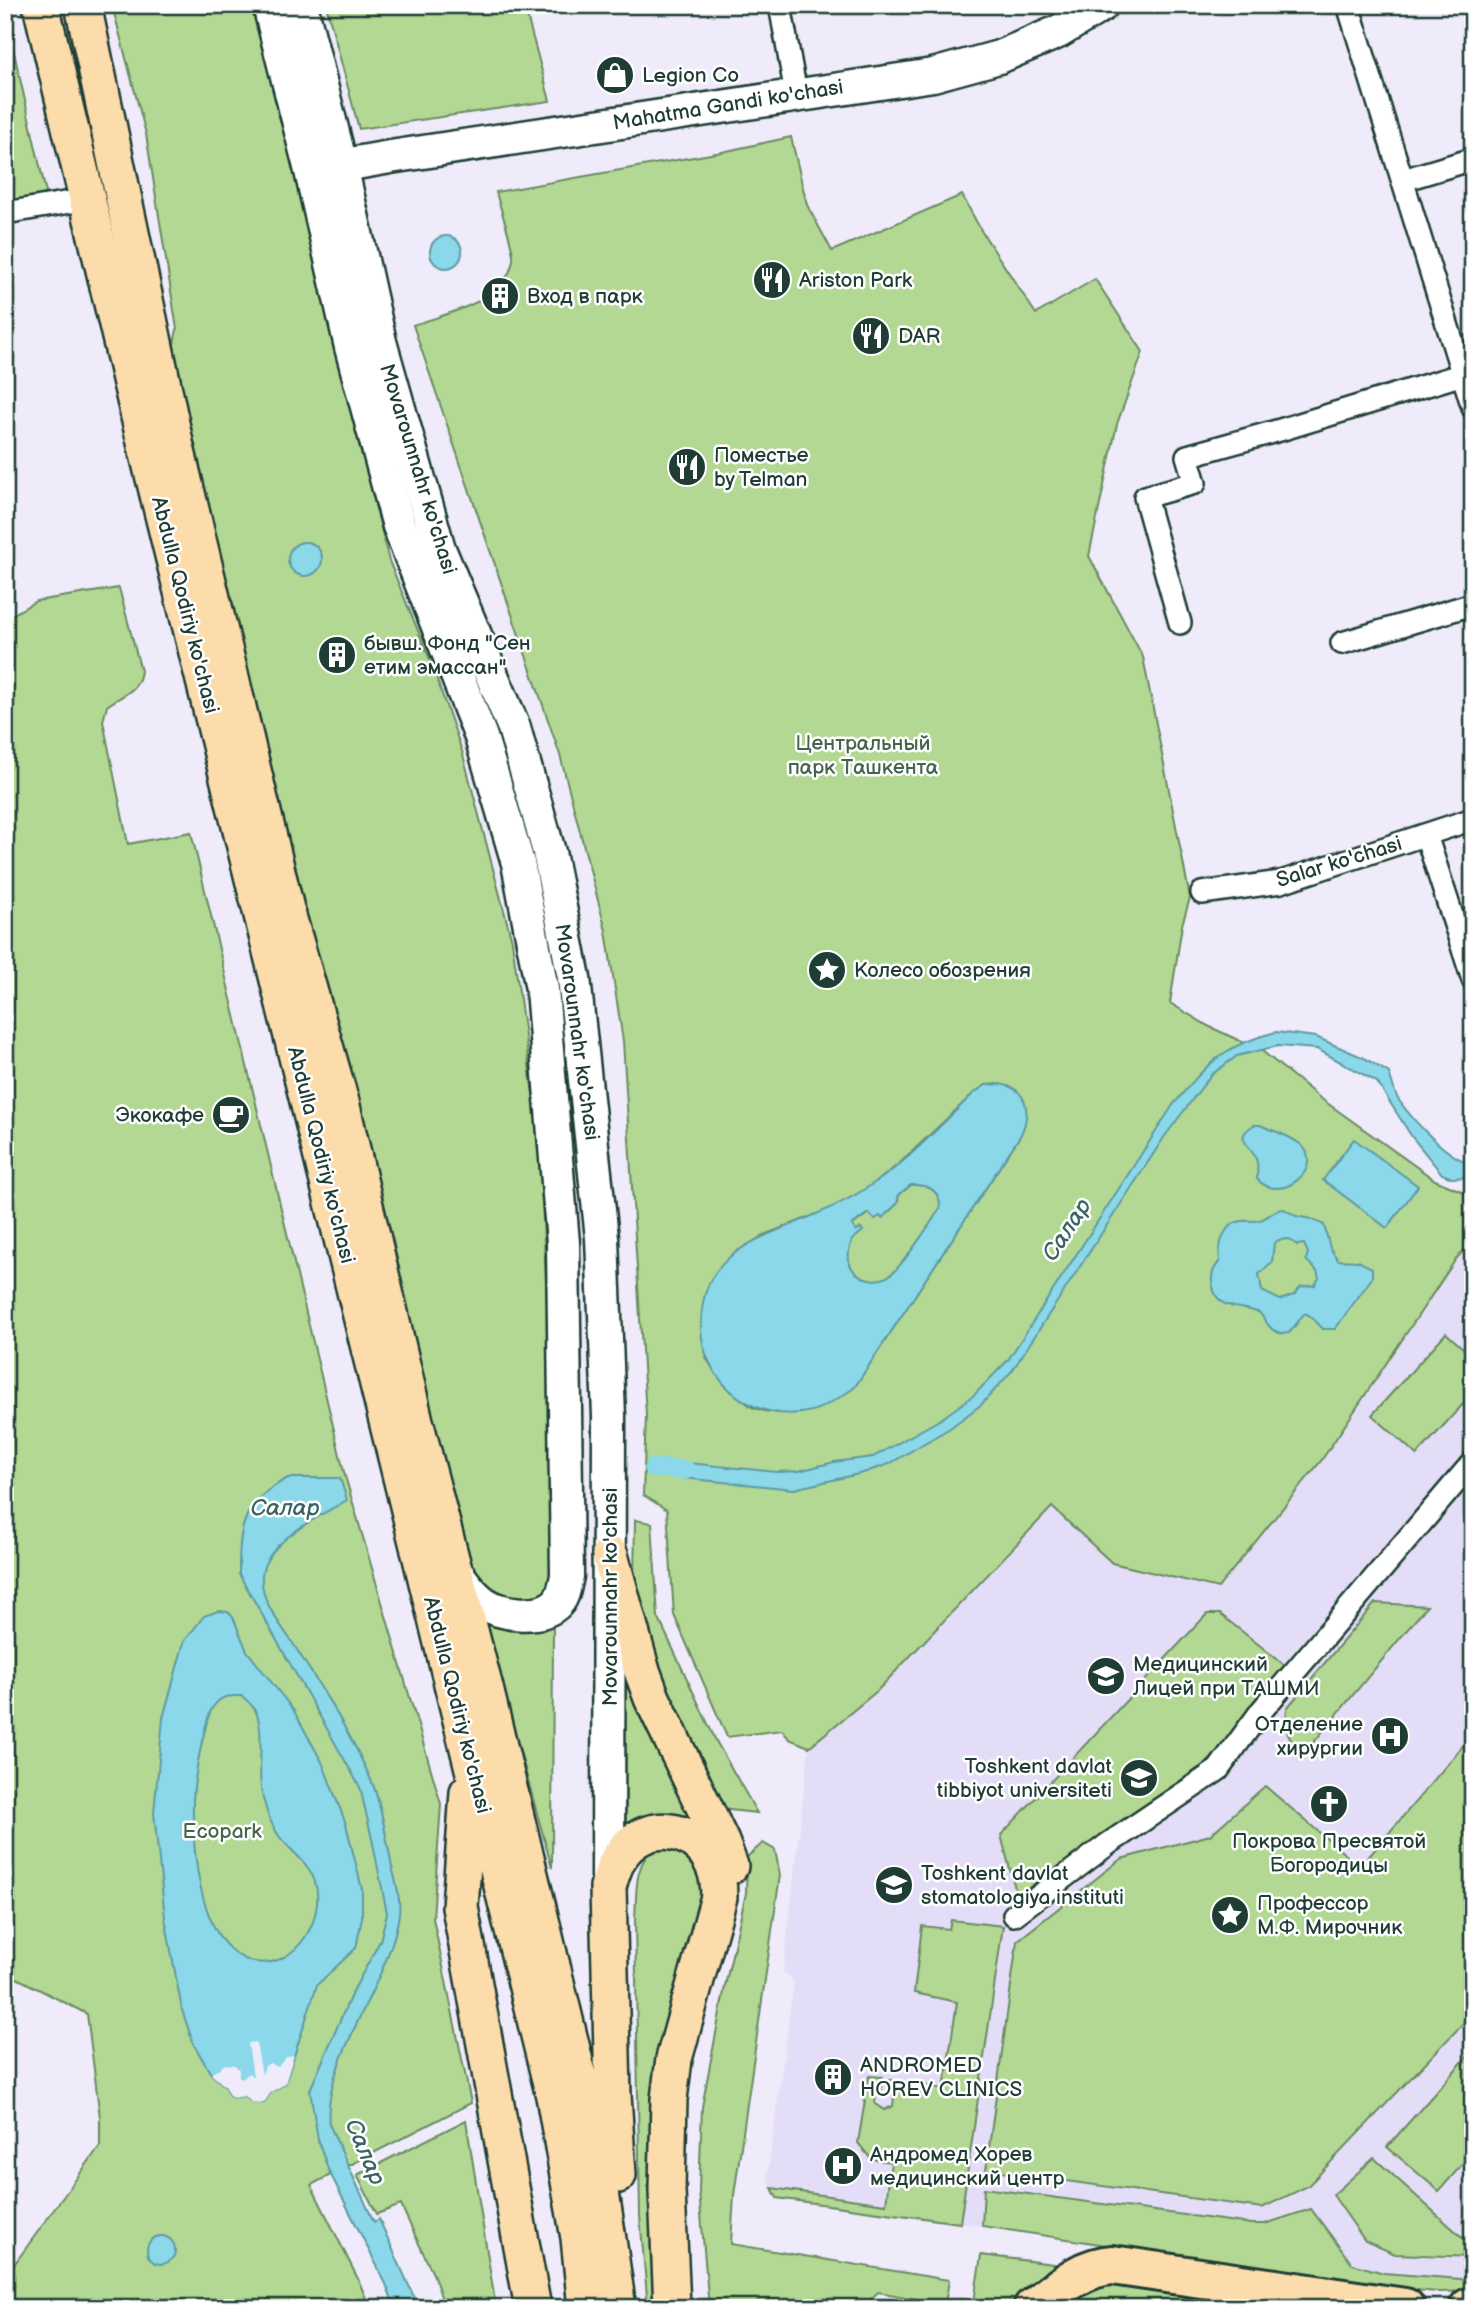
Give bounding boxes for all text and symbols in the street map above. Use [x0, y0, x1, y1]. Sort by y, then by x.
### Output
shop icon: Legion Co [594, 54, 636, 96]
place label: Legion Co [642, 63, 739, 88]
street label: Mahatma Gandi ko'chasi [611, 74, 845, 136]
restaurant icon: Ariston Park [751, 259, 793, 301]
place label: Ariston Park [799, 268, 913, 293]
building icon: Вход в парк [479, 275, 521, 317]
place label: Вход в парк [527, 284, 643, 309]
restaurant icon: DAR [850, 315, 892, 357]
place label: DAR [898, 324, 941, 349]
street label: Movarounnahr ko'chasi [374, 361, 462, 577]
place label: Поместье by Telman [714, 443, 809, 492]
restaurant icon: Поместье by Telman [666, 446, 708, 488]
street label: Abdulla Qodiriy ko'chasi [146, 494, 224, 716]
place label: бывш. Фонд "Сен етим эмассан" [364, 631, 531, 680]
building icon: бывш. Фонд "Сен етим эмассан" [316, 634, 358, 676]
park label: Центральный парк Ташкента [788, 731, 939, 780]
street label: Salar ko'chasi [1273, 831, 1405, 893]
street label: Movarounnahr ko'chasi [549, 922, 605, 1142]
place icon: Колесо обозрения [806, 949, 848, 991]
place label: Колесо обозрения [854, 958, 1031, 983]
street label: Abdulla Qodiriy ko'chasi [282, 1044, 360, 1266]
cafe icon: Экокафе [210, 1094, 252, 1136]
place label: Экокафе [115, 1103, 204, 1128]
water label: Салар [1037, 1193, 1098, 1267]
street label: Movarounnahr ko'chasi [598, 1488, 623, 1706]
water label: Салар [251, 1494, 319, 1522]
street label: Abdulla Qodiriy ko'chasi [418, 1594, 496, 1816]
place label: Медицинский Лицей при ТАШМИ [1132, 1652, 1320, 1701]
school or university icon: Медицинский Лицей при ТАШМИ [1085, 1655, 1127, 1697]
place label: Отделение хирургии [1255, 1712, 1363, 1761]
hospital icon: Отделение хирургии [1369, 1715, 1411, 1757]
place label: Toshkent davlat tibbiyot universiteti [937, 1754, 1113, 1803]
school or university icon: Toshkent davlat tibbiyot universiteti [1118, 1757, 1160, 1799]
church icon: Покрова Пресвятой Богородицы [1308, 1783, 1350, 1825]
park label: Ecopark [183, 1819, 262, 1844]
place label: Покрова Пресвятой Богородицы [1232, 1829, 1426, 1878]
place label: Toshkent davlat stomatologiya instituti [921, 1861, 1124, 1910]
school or university icon: Toshkent davlat stomatologiya instituti [873, 1864, 915, 1906]
place label: Профессор М.Ф. Мирочник [1257, 1891, 1402, 1940]
place icon: Профессор М.Ф. Мирочник [1209, 1894, 1251, 1936]
place label: ANDROMED HOREV CLINICS [860, 2053, 1022, 2102]
building icon: ANDROMED HOREV CLINICS [812, 2056, 854, 2098]
water label: Салар [339, 2115, 391, 2189]
place label: Андромед Хорев медицинский центр [869, 2142, 1065, 2191]
hospital icon: Андромед Хорев медицинский центр [822, 2145, 864, 2187]

